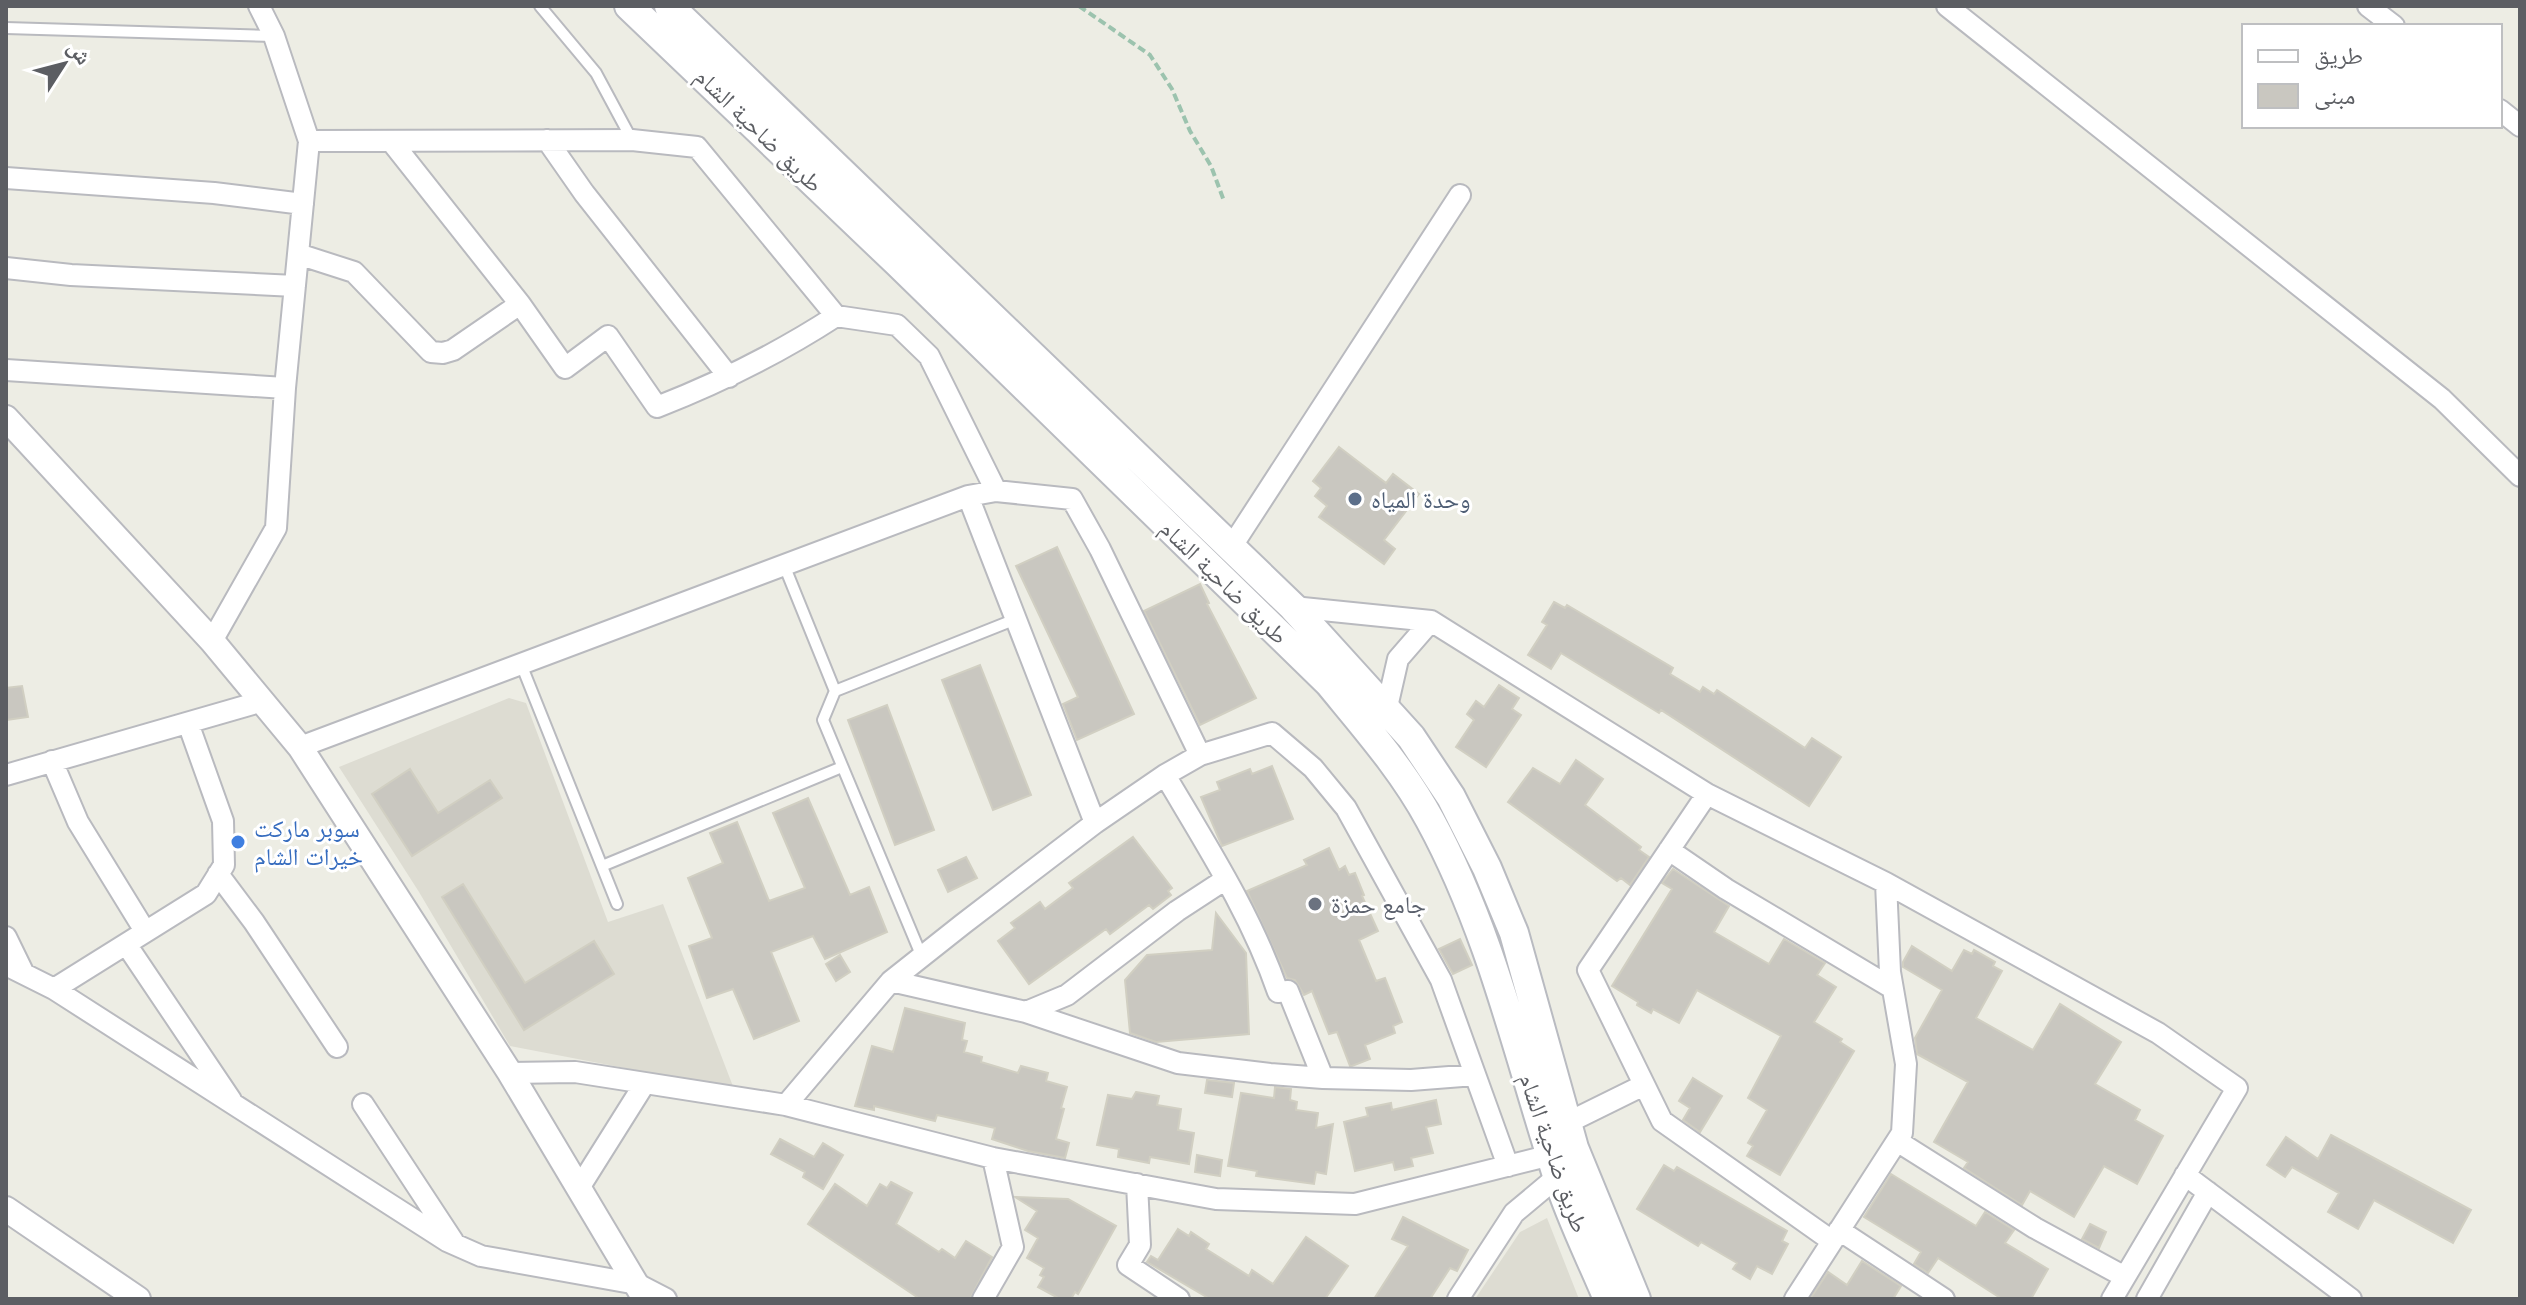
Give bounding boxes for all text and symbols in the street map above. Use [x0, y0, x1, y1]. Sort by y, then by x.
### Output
north arrow [24, 24, 104, 104]
legend [2242, 24, 2502, 128]
text: ش [62, 36, 97, 70]
text: طريق [2314, 42, 2363, 70]
street label: طريق ضاحية الشام [688, 62, 828, 200]
text: مبنى [2314, 82, 2355, 110]
place label: وحدة المياه [1371, 486, 1471, 513]
marker: وحدة المياه [1346, 490, 1364, 508]
street label: طريق ضاحية الشام [1153, 514, 1293, 652]
place label: سوبر ماركت خيرات الشام [254, 815, 363, 873]
marker: سوبر ماركت خيرات الشام [229, 833, 247, 851]
place label: جامع حمزة [1331, 891, 1426, 920]
marker: جامع حمزة [1306, 895, 1324, 913]
street label: طريق ضاحية الشام [1511, 1070, 1594, 1237]

